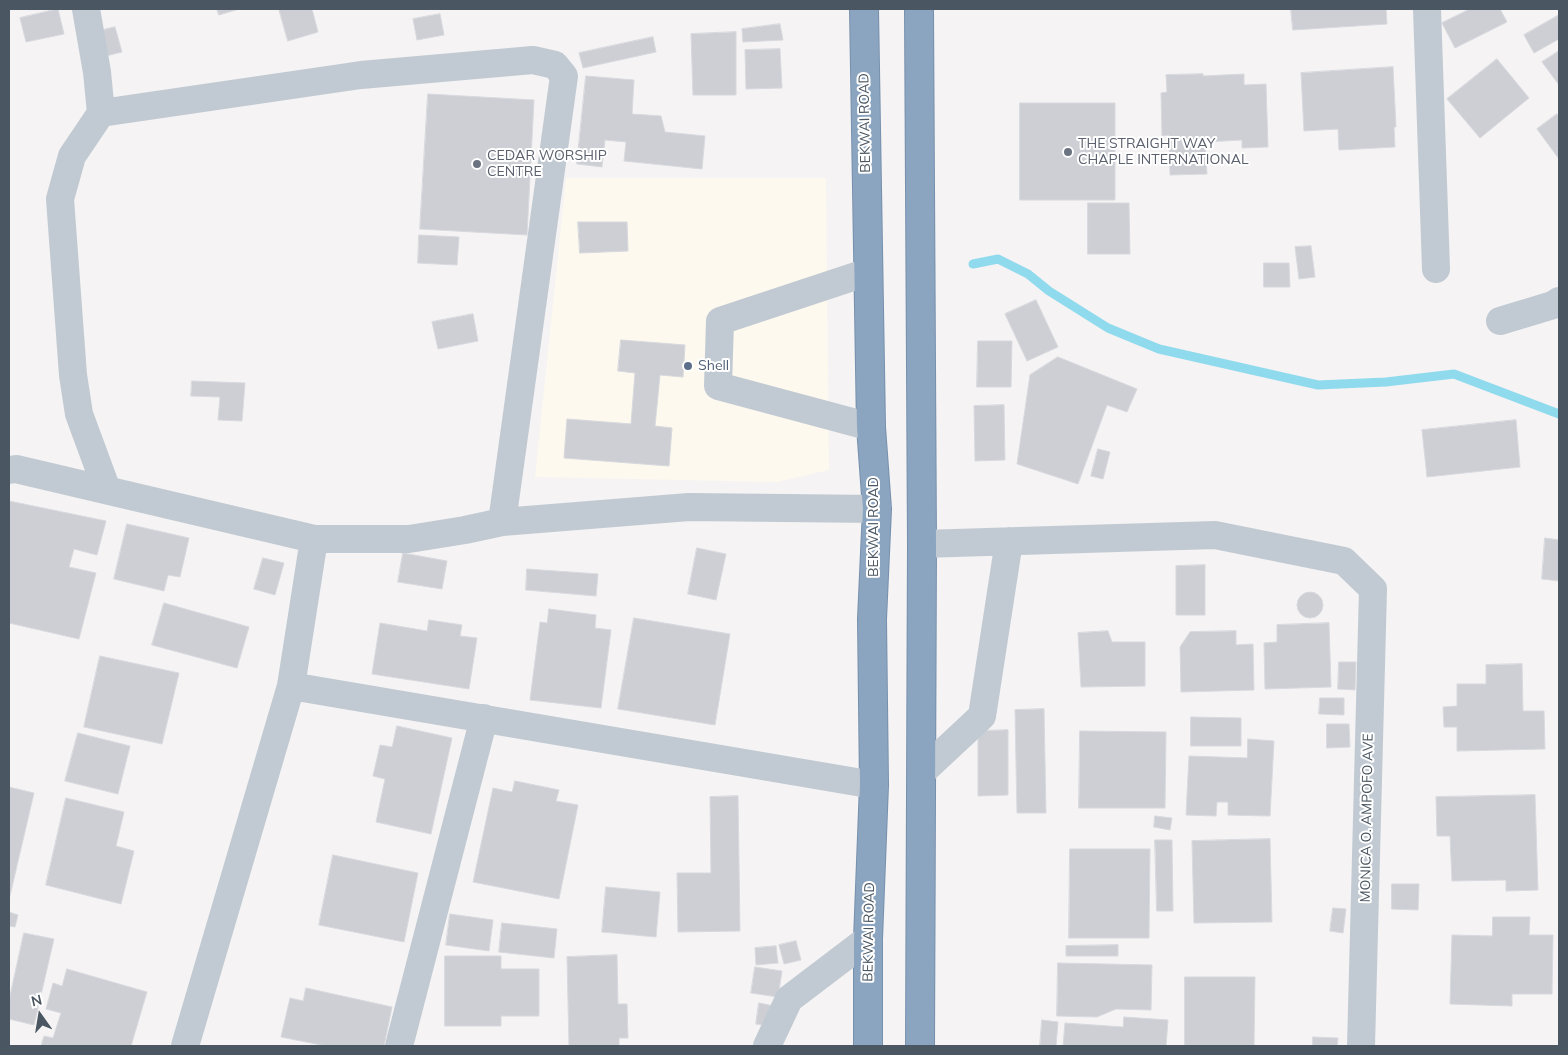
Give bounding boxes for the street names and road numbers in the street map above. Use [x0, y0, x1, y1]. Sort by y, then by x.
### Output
street label: BEKWAI ROAD [856, 73, 874, 173]
street label: BEKWAI ROAD [866, 477, 882, 577]
street label: MONICA O. AMPOFO AVE [1357, 733, 1377, 903]
street label: BEKWAI ROAD [860, 882, 878, 982]

